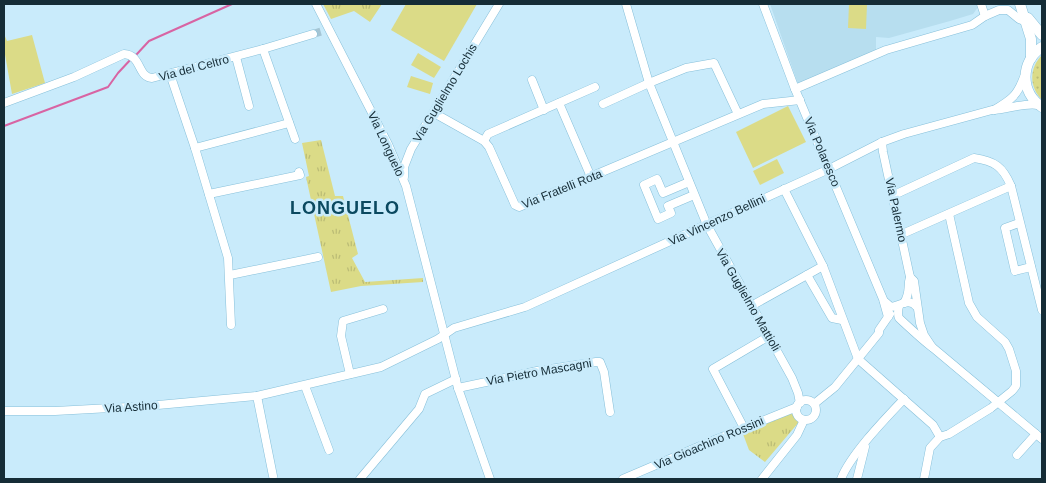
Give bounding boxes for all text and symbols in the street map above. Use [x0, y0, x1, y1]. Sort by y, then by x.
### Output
street label: Via Guglielmo Lochis [410, 41, 480, 145]
street label: Via del Celtro [157, 52, 231, 84]
street label: Via Longuelo [365, 109, 407, 179]
street label: Via Polaresco [801, 115, 843, 189]
street label: Via Fratelli Rota [520, 166, 604, 211]
street label: Via Palermo [882, 177, 910, 244]
street label: Via Vincenzo Bellini [666, 191, 768, 249]
district label: LONGUELO [290, 198, 400, 218]
street label: Via Guglielmo Mattioli [713, 246, 783, 354]
street label: Via Pietro Mascagni [485, 356, 593, 388]
street label: Via Astino [104, 398, 158, 416]
street label: Via Gioachino Rossini [652, 414, 766, 472]

